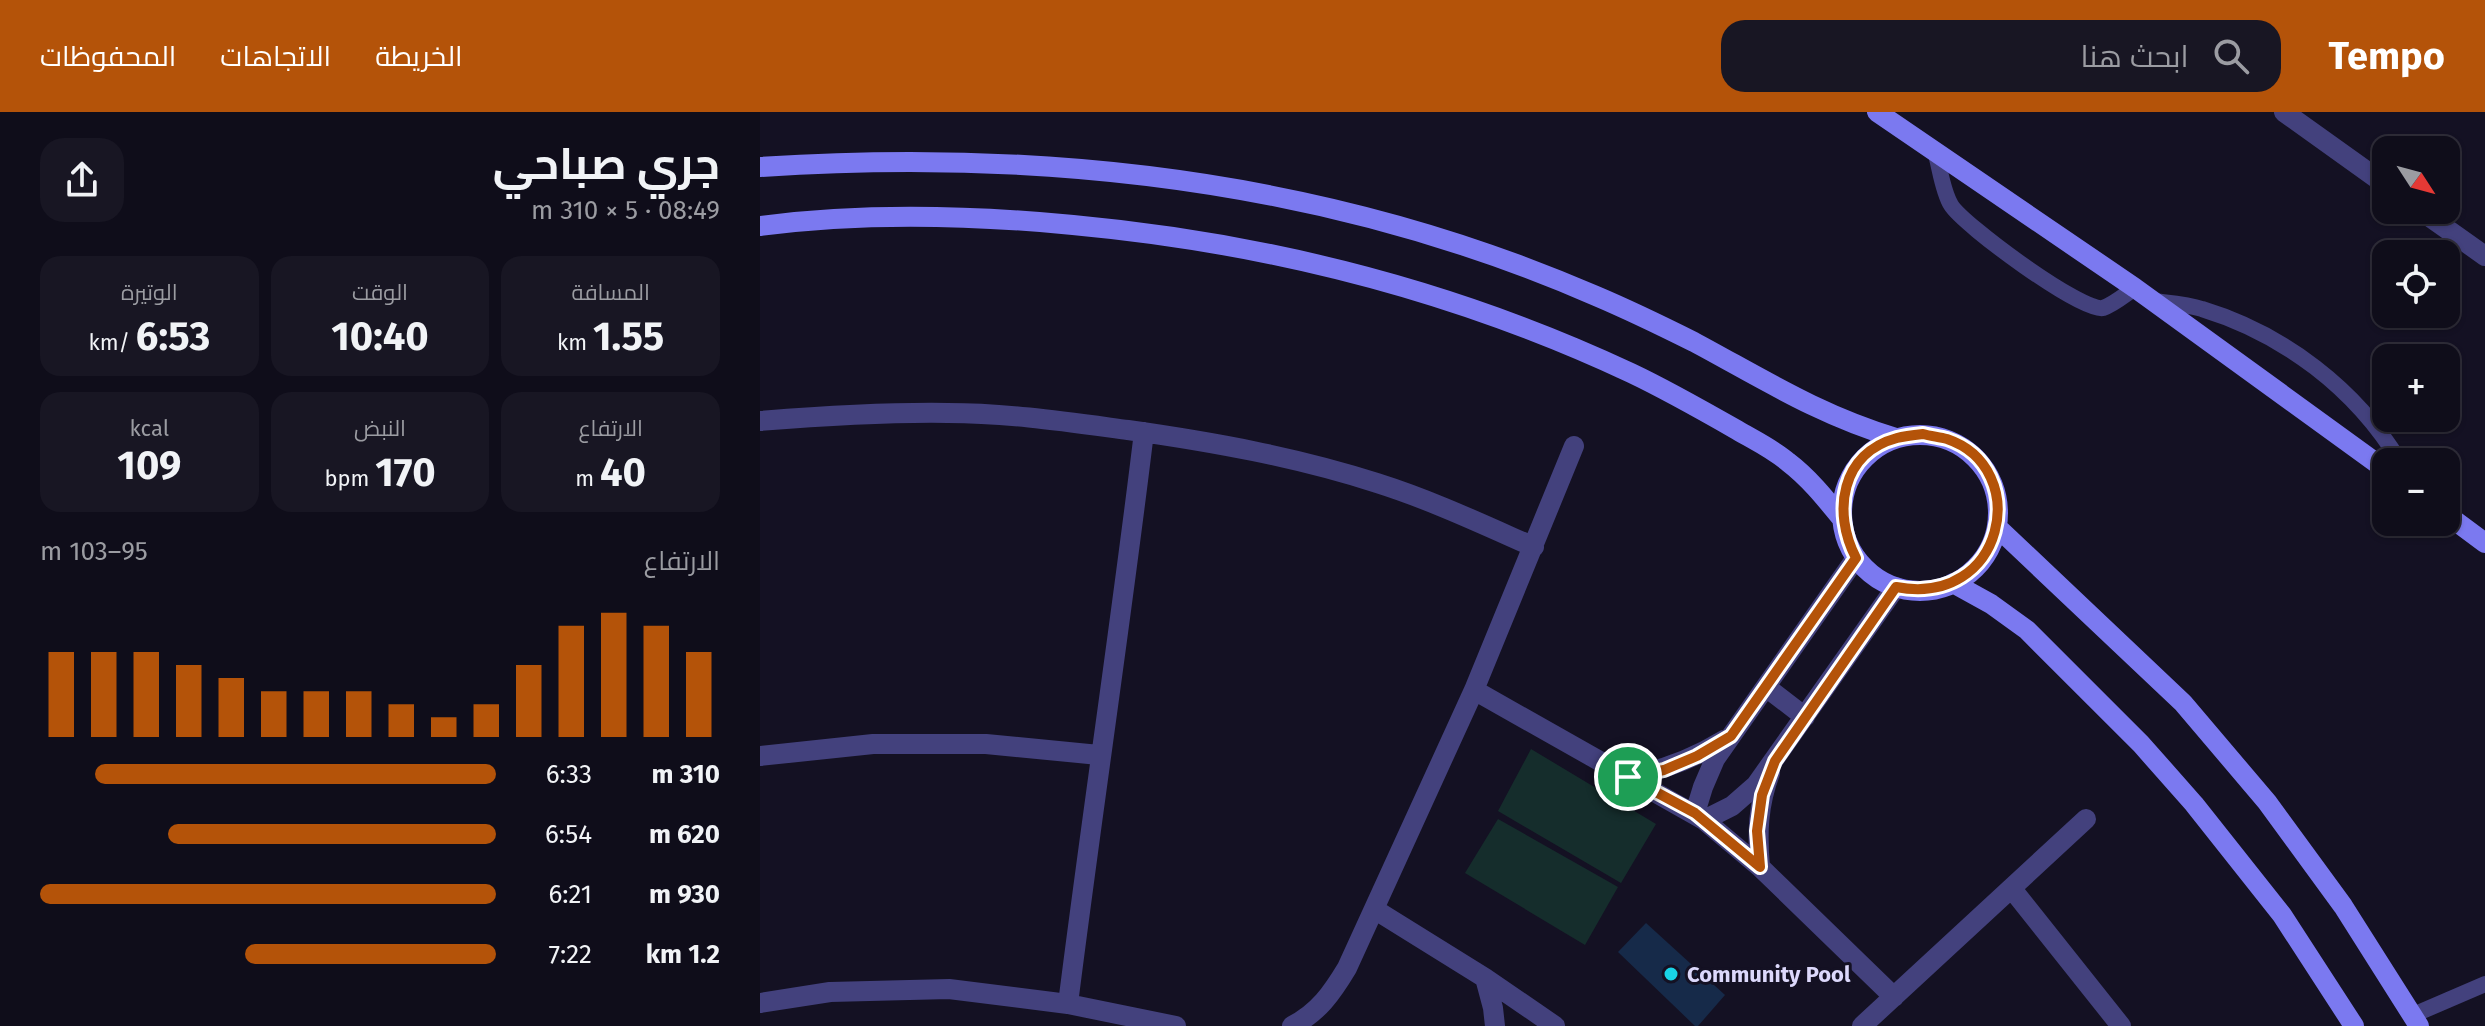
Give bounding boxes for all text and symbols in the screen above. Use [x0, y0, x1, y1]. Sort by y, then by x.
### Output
search box [1721, 20, 2281, 92]
text: Tempo [2329, 33, 2445, 79]
icon: search [2209, 34, 2253, 78]
text: ابحث هنا [2080, 39, 2189, 75]
text: المحفوظات [40, 40, 176, 73]
text: الاتجاهات [220, 40, 331, 73]
text: الخريطة [375, 40, 463, 73]
north arrow [2372, 136, 2460, 224]
map controls [2372, 136, 2460, 536]
button: share [40, 138, 124, 222]
text: جري صباحي [493, 138, 720, 191]
text: 08:49 · 5 × 310 m [531, 195, 720, 226]
button: locate [2372, 240, 2460, 328]
text: الوتيرة [121, 279, 178, 306]
text: الوقت [352, 279, 408, 306]
text: المسافة [572, 279, 650, 306]
text: 6:53 [136, 313, 210, 361]
text: 10:40 [331, 313, 429, 361]
text: 1.55 [593, 313, 664, 361]
text: /km [88, 329, 136, 356]
text: km [557, 329, 593, 356]
button: + [2372, 344, 2460, 432]
text: kcal [130, 415, 169, 442]
text: النبض [354, 415, 406, 442]
text: الارتفاع [578, 415, 643, 442]
text: 109 [117, 442, 181, 490]
button: − [2372, 448, 2460, 536]
text: 170 [375, 449, 436, 497]
text: 40 [600, 449, 646, 497]
text: bpm [324, 465, 375, 492]
text: m [575, 465, 600, 492]
text: 95–103 m [40, 536, 148, 567]
text: الارتفاع [644, 546, 720, 577]
pin [1594, 743, 1662, 811]
icon: arrive [1606, 755, 1650, 799]
text: 6:33 [546, 759, 592, 790]
text: 310 m [652, 759, 720, 790]
text: 6:54 [545, 819, 592, 850]
text: 620 m [649, 819, 720, 850]
text: 6:21 [548, 879, 592, 910]
text: 930 m [649, 879, 720, 910]
text: 7:22 [548, 939, 592, 970]
text: 1.2 km [646, 939, 720, 970]
place label: Community Pool [1687, 961, 1851, 988]
marker: Community Pool [1662, 965, 1680, 983]

